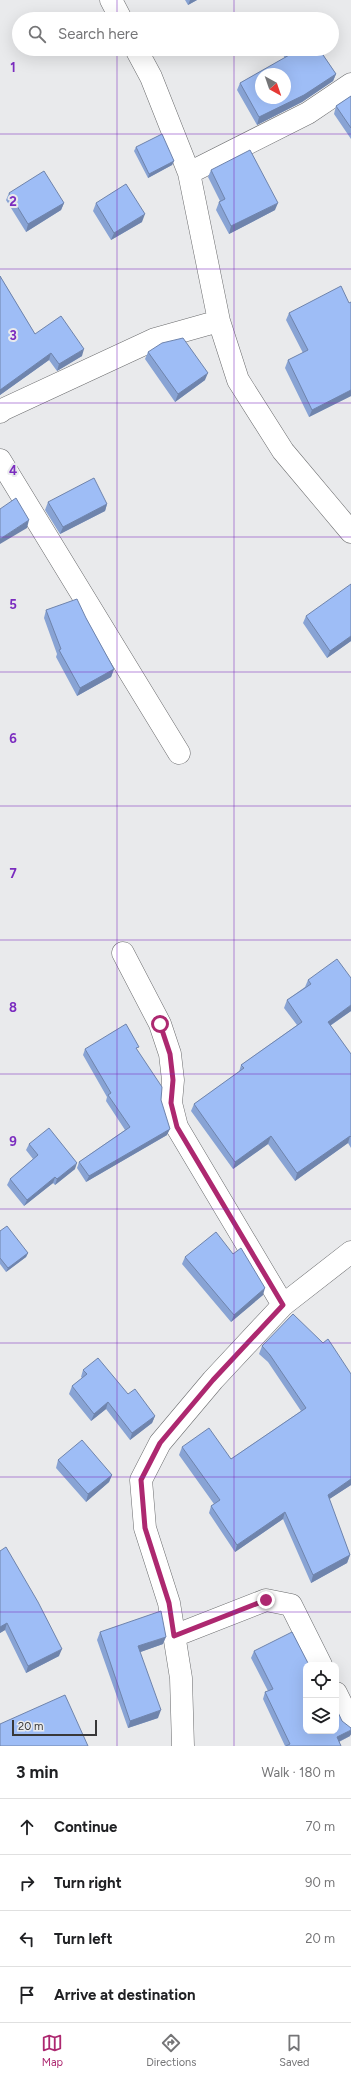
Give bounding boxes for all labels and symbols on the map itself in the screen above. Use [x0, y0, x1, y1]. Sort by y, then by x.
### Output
text: 1 [10, 60, 16, 75]
north arrow [255, 68, 291, 104]
text: 2 [9, 194, 17, 209]
text: 3 [9, 328, 17, 343]
text: 4 [9, 463, 17, 478]
text: 5 [9, 597, 17, 612]
text: 6 [9, 731, 17, 746]
text: 7 [9, 866, 17, 881]
text: 8 [9, 1000, 17, 1015]
route start [151, 1015, 169, 1033]
text: 9 [9, 1134, 17, 1149]
route end [257, 1591, 275, 1609]
scale bar [12, 1718, 97, 1737]

